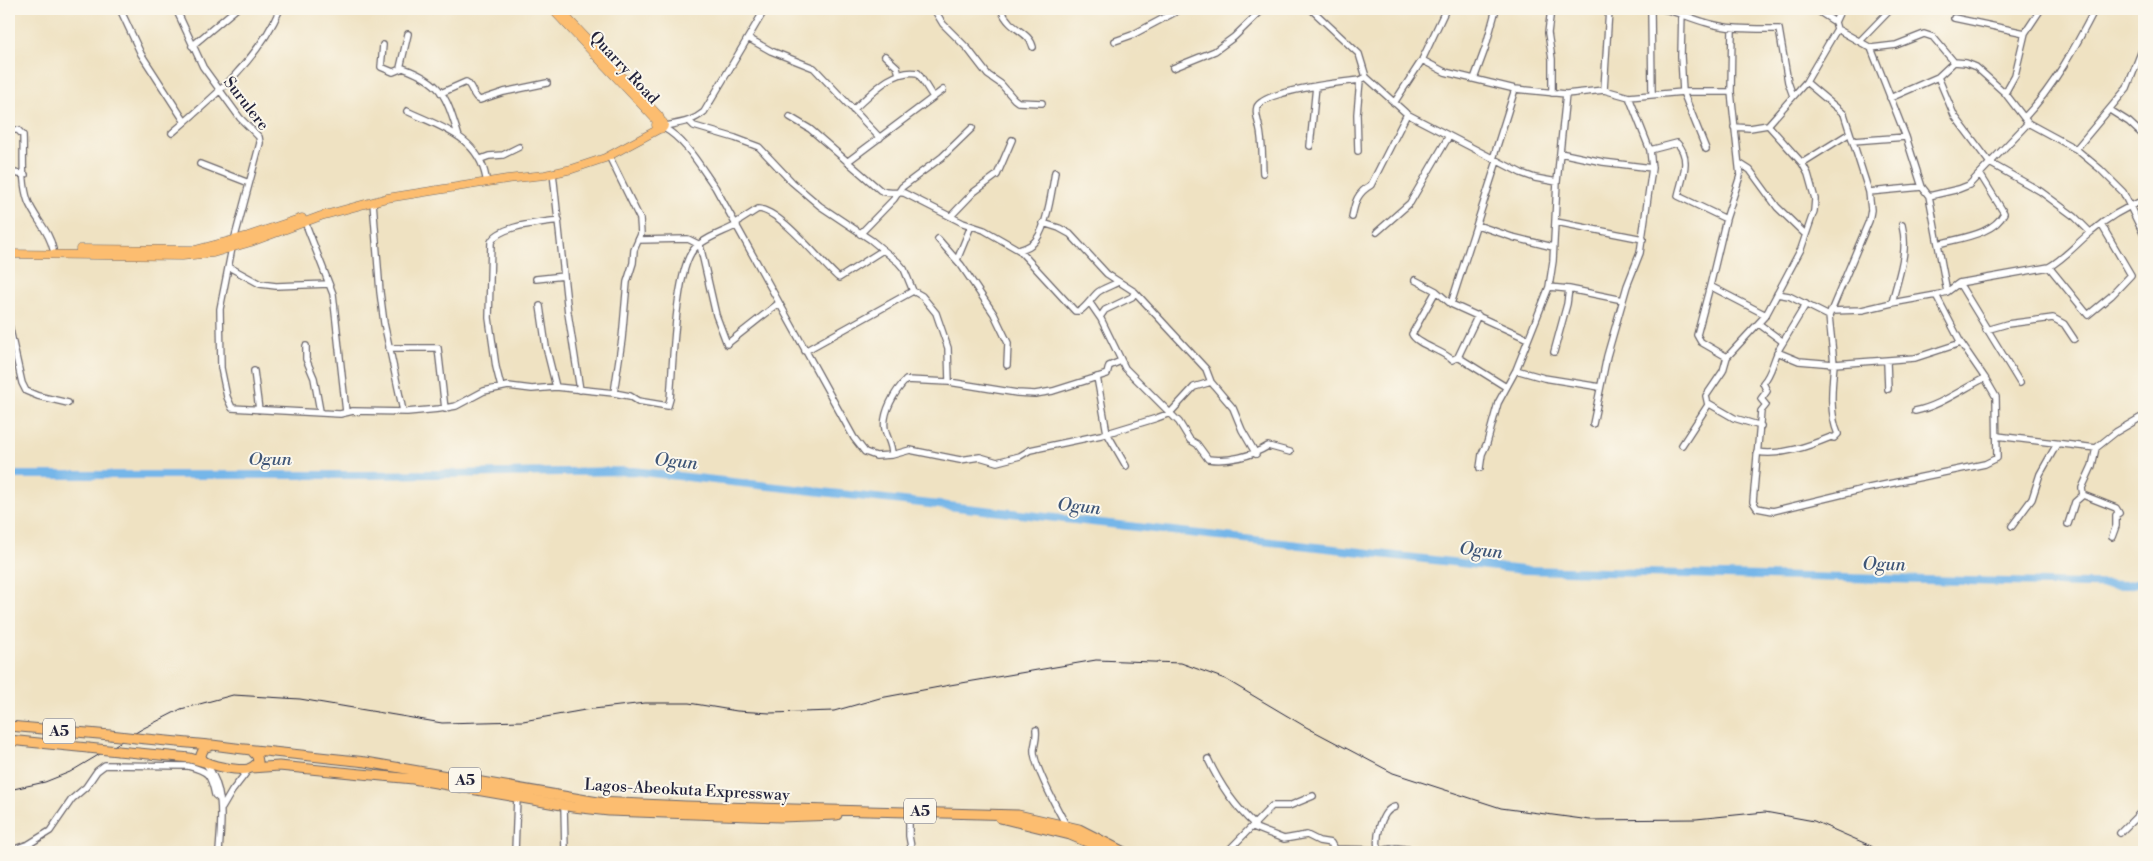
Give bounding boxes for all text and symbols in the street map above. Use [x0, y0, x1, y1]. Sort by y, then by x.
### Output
street label: Quarry Road [585, 27, 663, 108]
street label: Surulere [219, 73, 273, 134]
water label: Ogun [248, 448, 293, 471]
water label: Ogun [653, 448, 700, 475]
water label: Ogun [1056, 493, 1103, 520]
water label: Ogun [1458, 537, 1505, 564]
water label: Ogun [1862, 553, 1907, 576]
road number: A5 [43, 718, 75, 744]
road number: A5 [449, 768, 481, 792]
street label: Lagos-Abeokuta Expressway [584, 775, 790, 805]
road number: A5 [904, 798, 936, 824]

